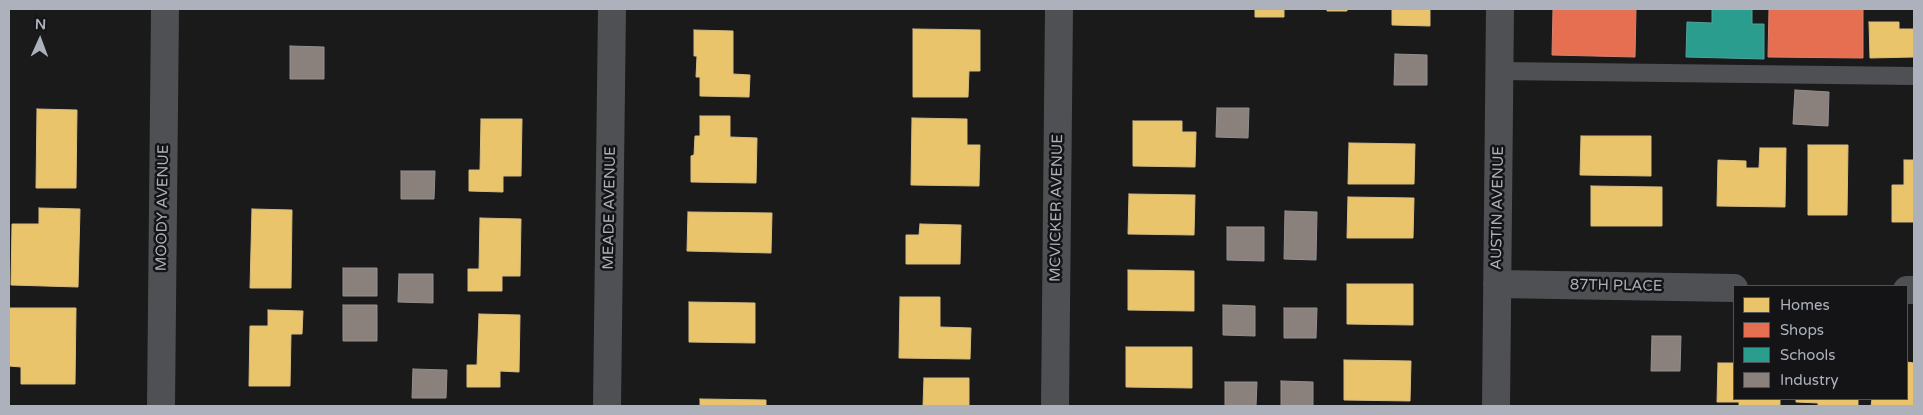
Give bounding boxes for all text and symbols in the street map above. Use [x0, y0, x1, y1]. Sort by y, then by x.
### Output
north arrow [15, 15, 65, 65]
text: N [35, 16, 46, 33]
street label: MCVICKER AVENUE [1047, 134, 1067, 282]
street label: MOODY AVENUE [153, 145, 173, 271]
street label: MEADE AVENUE [600, 146, 620, 270]
street label: AUSTIN AVENUE [1488, 146, 1508, 270]
street label: 87TH PLACE [1570, 276, 1662, 296]
legend [1733, 285, 1908, 400]
text: Homes [1780, 296, 1830, 314]
text: Shops [1780, 321, 1824, 339]
text: Schools [1780, 346, 1836, 364]
text: Industry [1780, 371, 1839, 389]

